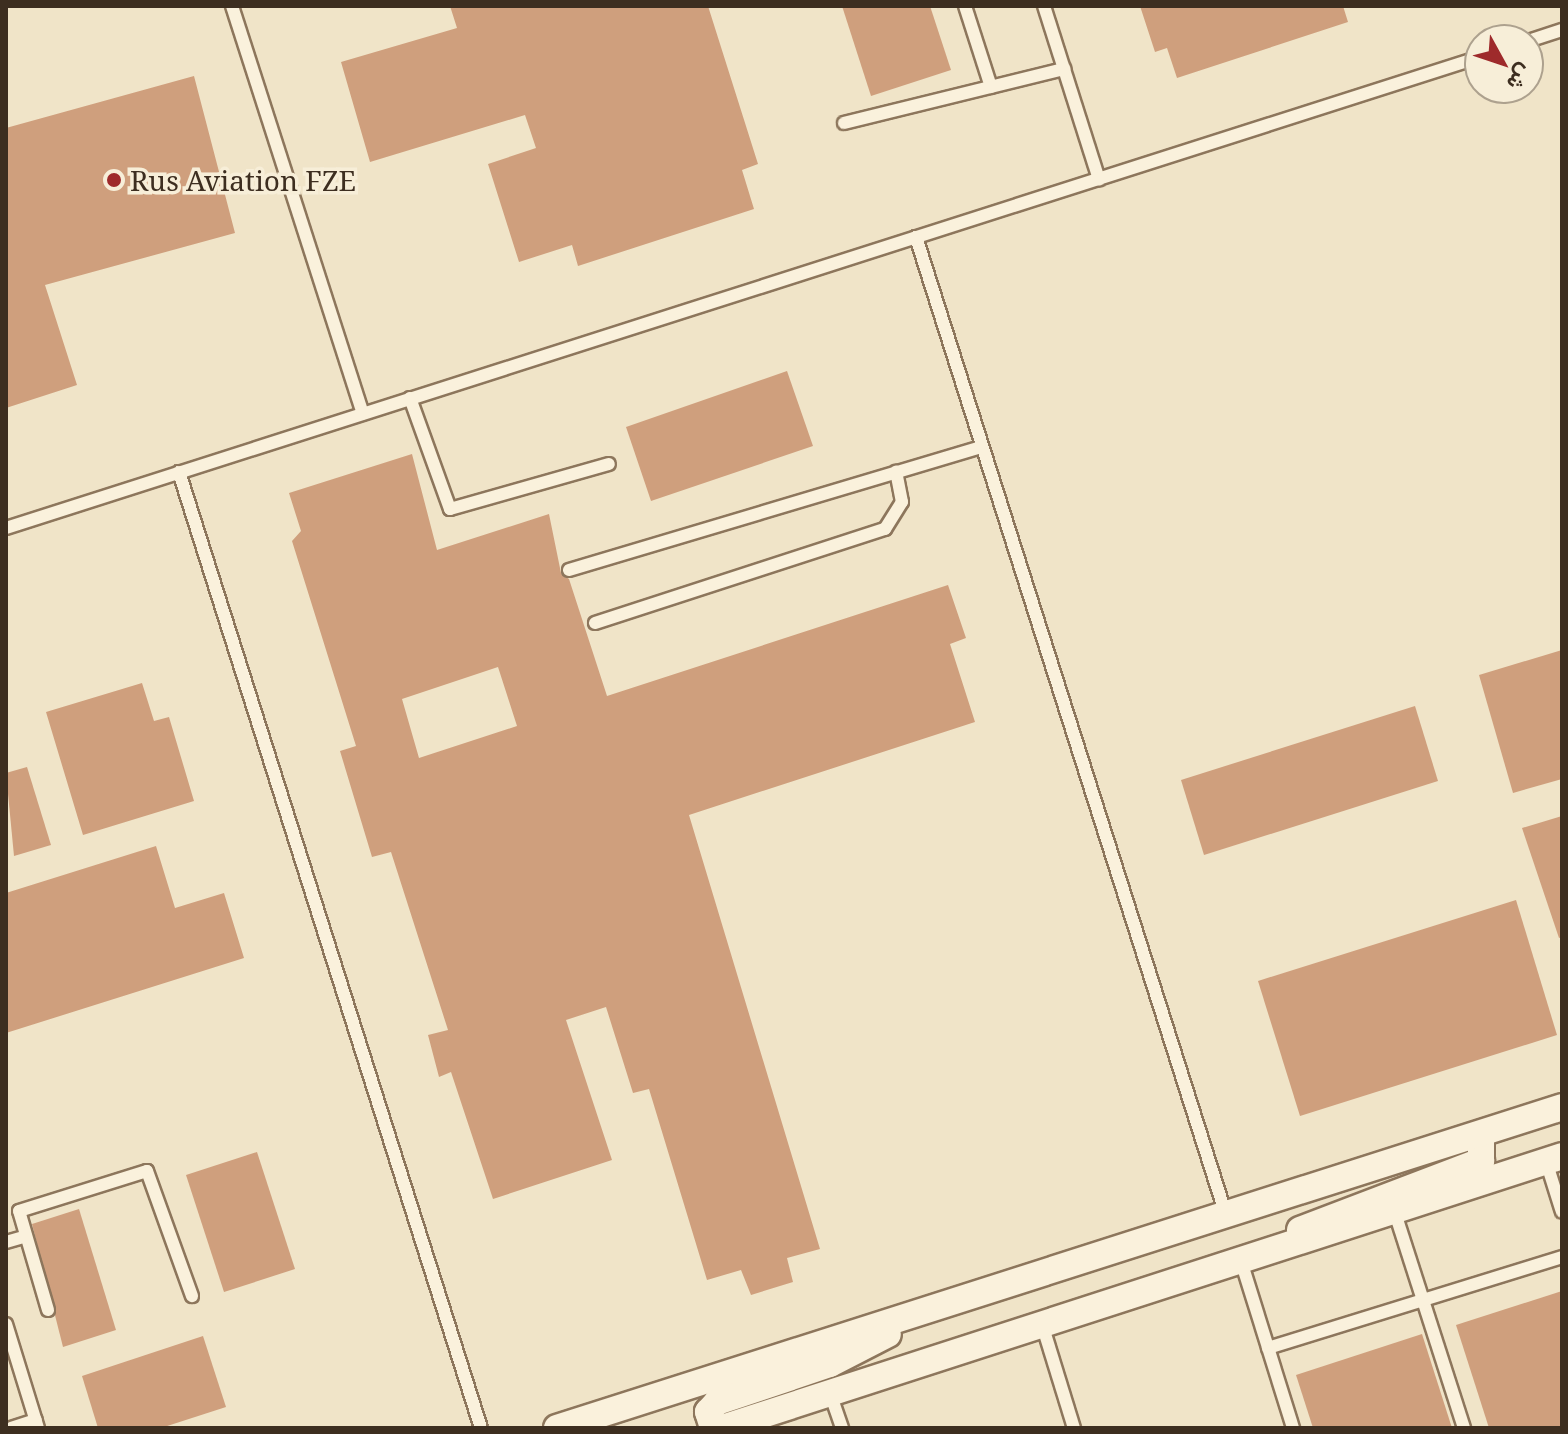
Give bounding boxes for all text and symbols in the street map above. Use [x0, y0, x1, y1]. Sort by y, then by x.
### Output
north arrow [1464, 24, 1544, 104]
text: ش [1501, 58, 1541, 98]
place label: Rus Aviation FZE [130, 163, 356, 197]
marker: Rus Aviation FZE [105, 171, 123, 189]

